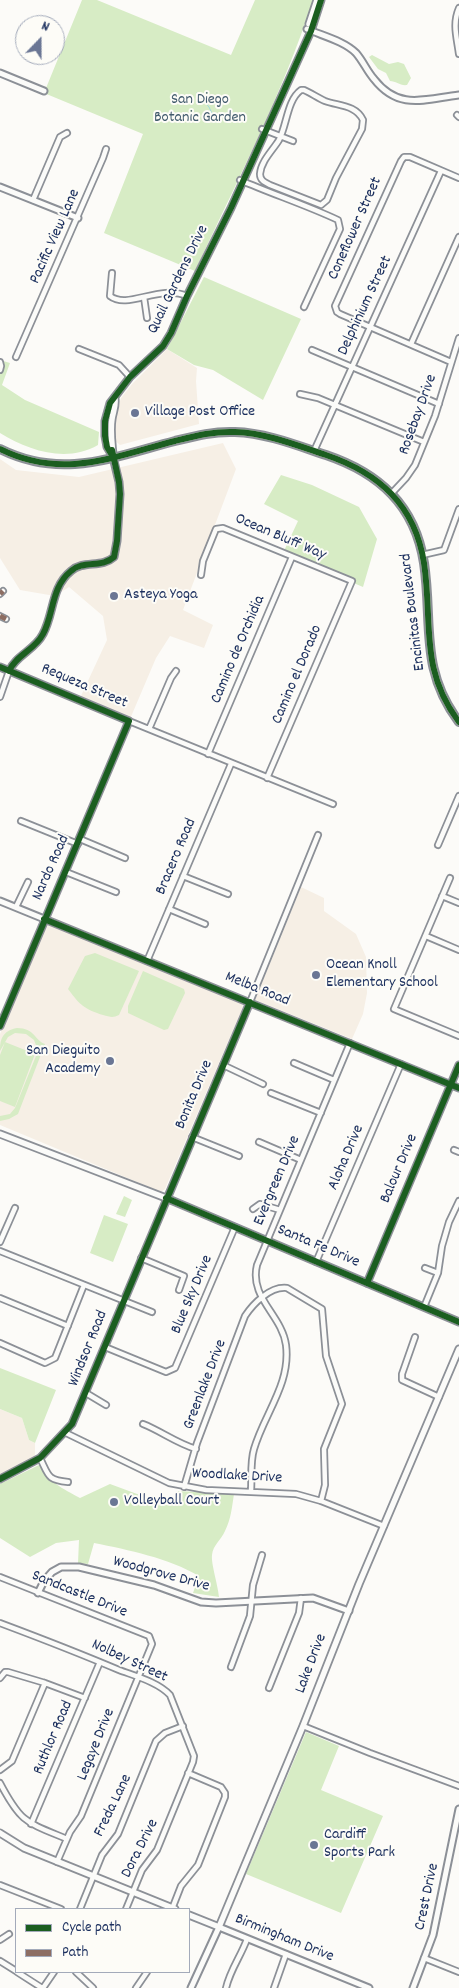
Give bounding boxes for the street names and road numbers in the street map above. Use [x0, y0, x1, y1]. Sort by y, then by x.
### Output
street label: Coneflower Street [325, 175, 387, 283]
street label: Pacific View Lane [27, 187, 85, 287]
street label: Quail Gardens Drive [144, 222, 214, 338]
street label: Delphinium Street [335, 253, 397, 359]
street label: Rosebay Drive [396, 372, 442, 458]
street label: Ocean Bluff Way [232, 510, 328, 566]
street label: Encinitas Boulevard [397, 552, 431, 672]
street label: Camino de Orchidia [208, 593, 270, 707]
street label: Camino el Dorado [269, 623, 327, 727]
street label: Requeza Street [38, 660, 130, 714]
street label: Bracero Road [152, 816, 202, 898]
street label: Nardo Road [29, 832, 75, 904]
street label: Melba Road [222, 968, 292, 1012]
street label: Bonita Drive [172, 1058, 218, 1132]
street label: Aloha Drive [325, 1122, 369, 1194]
street label: Balour Drive [377, 1131, 423, 1207]
street label: Evergreen Drive [250, 1133, 306, 1229]
street label: Santa Fe Drive [274, 1221, 362, 1273]
street label: Blue Sky Drive [168, 1253, 218, 1337]
street label: Windsor Road [65, 1308, 113, 1390]
street label: Greenlake Drive [180, 1337, 232, 1433]
street label: Woodlake Drive [191, 1465, 283, 1489]
street label: Woodgrove Drive [111, 1553, 211, 1597]
street label: Sandcastle Drive [28, 1567, 130, 1623]
street label: Lake Drive [292, 1632, 332, 1696]
street label: Nolbey Street [88, 1636, 170, 1688]
street label: Ruthlor Road [30, 1698, 78, 1778]
street label: Legaye Drive [74, 1706, 120, 1784]
street label: Freda Lane [91, 1772, 137, 1840]
street label: Dora Drive [118, 1816, 164, 1882]
street label: Crest Drive [412, 1862, 444, 1932]
street label: Birmingham Drive [232, 1910, 336, 1968]

